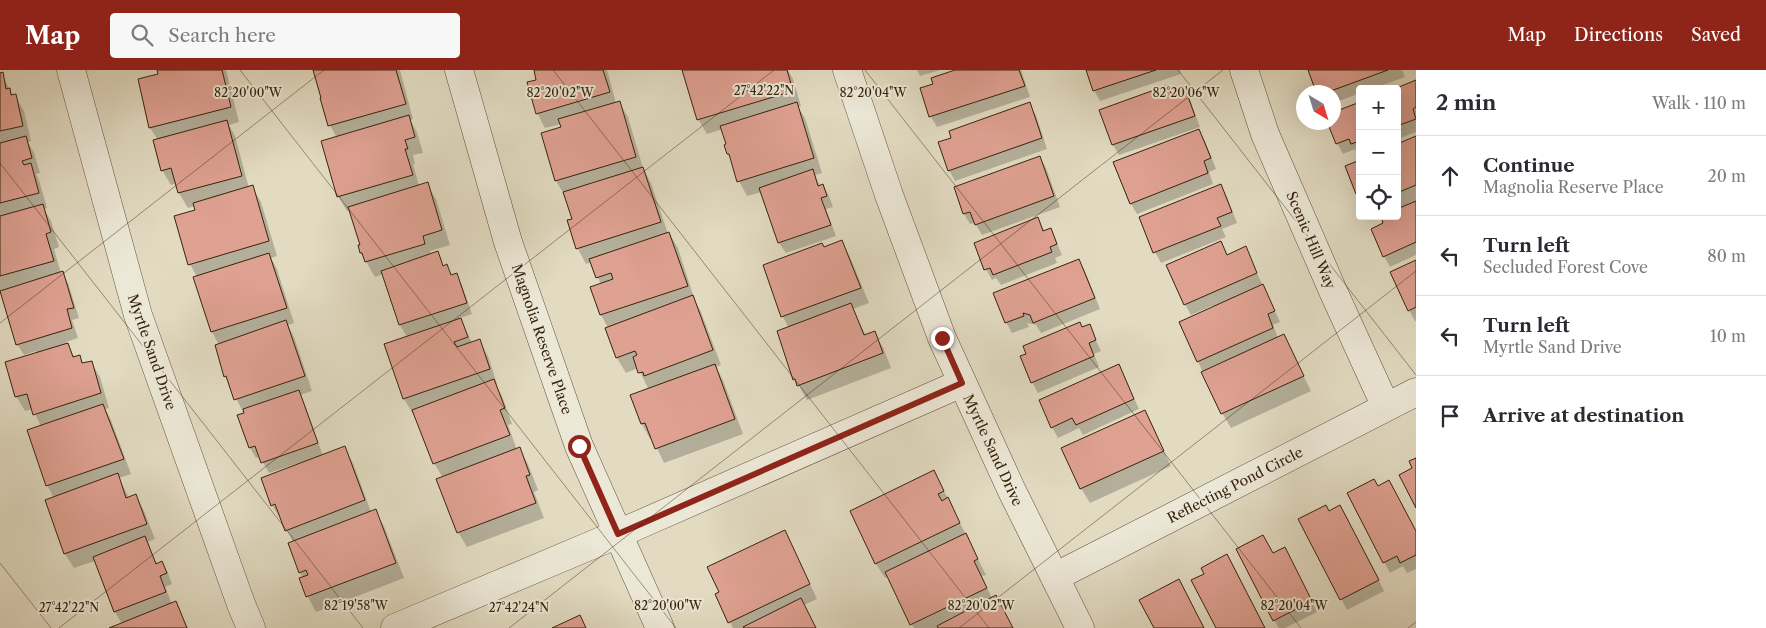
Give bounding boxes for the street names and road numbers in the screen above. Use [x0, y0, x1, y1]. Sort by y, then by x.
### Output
street label: Scenic Hill Way [1282, 188, 1340, 292]
street label: Magnolia Reserve Place [508, 261, 576, 417]
street label: Myrtle Sand Drive [124, 292, 180, 412]
street label: Myrtle Sand Drive [959, 391, 1027, 509]
street label: Reflecting Pond Circle [1164, 443, 1306, 527]

